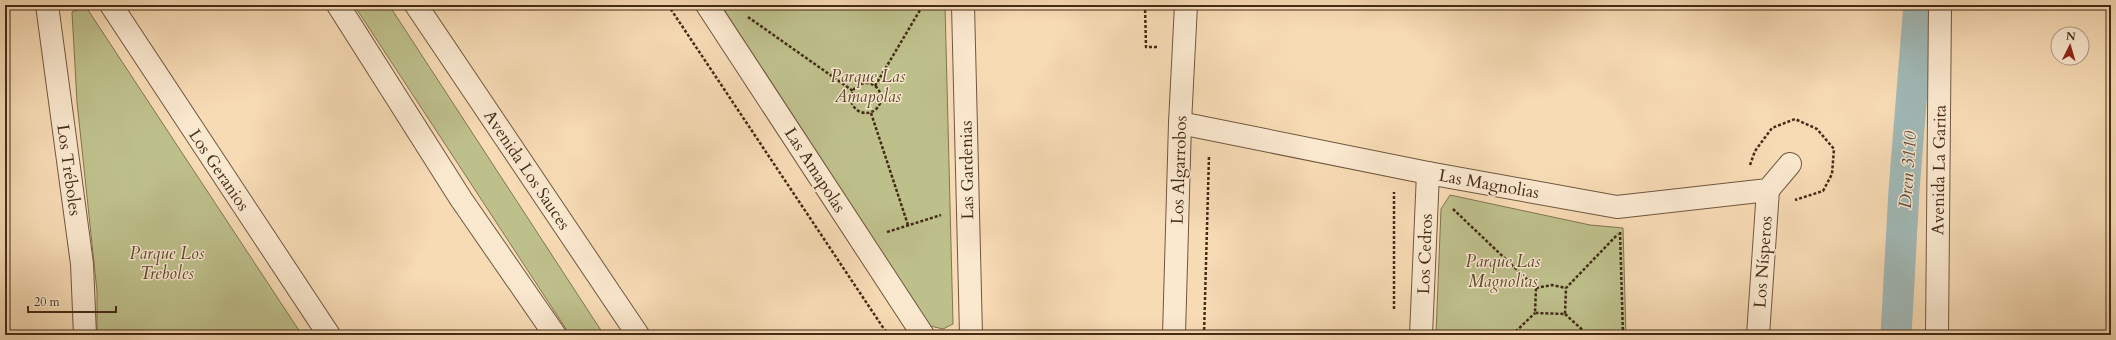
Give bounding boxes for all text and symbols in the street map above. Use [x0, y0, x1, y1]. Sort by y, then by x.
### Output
north arrow [2050, 26, 2090, 66]
text: N [2065, 29, 2077, 44]
park label: Parque Las Amapolas [831, 65, 906, 108]
street label: Avenida La Garita [1926, 104, 1952, 235]
street label: Avenida Los Sauces [478, 106, 576, 235]
street label: Los Algarrobos [1166, 115, 1192, 225]
street label: Las Gardenias [955, 120, 979, 220]
street label: Los Tréboles [51, 123, 87, 218]
street label: Las Amapolas [779, 123, 851, 217]
street label: Los Geranios [183, 125, 255, 216]
water label: Dren 3110 [1893, 130, 1923, 209]
street label: Las Magnolias [1437, 164, 1541, 204]
street label: Los Cedros [1412, 213, 1438, 295]
street label: Los Nísperos [1748, 215, 1778, 309]
park label: Parque Los Treboles [129, 242, 205, 285]
park label: Parque Las Magnolias [1466, 250, 1541, 293]
scale bar [28, 288, 116, 314]
text: 20 m [34, 294, 61, 310]

